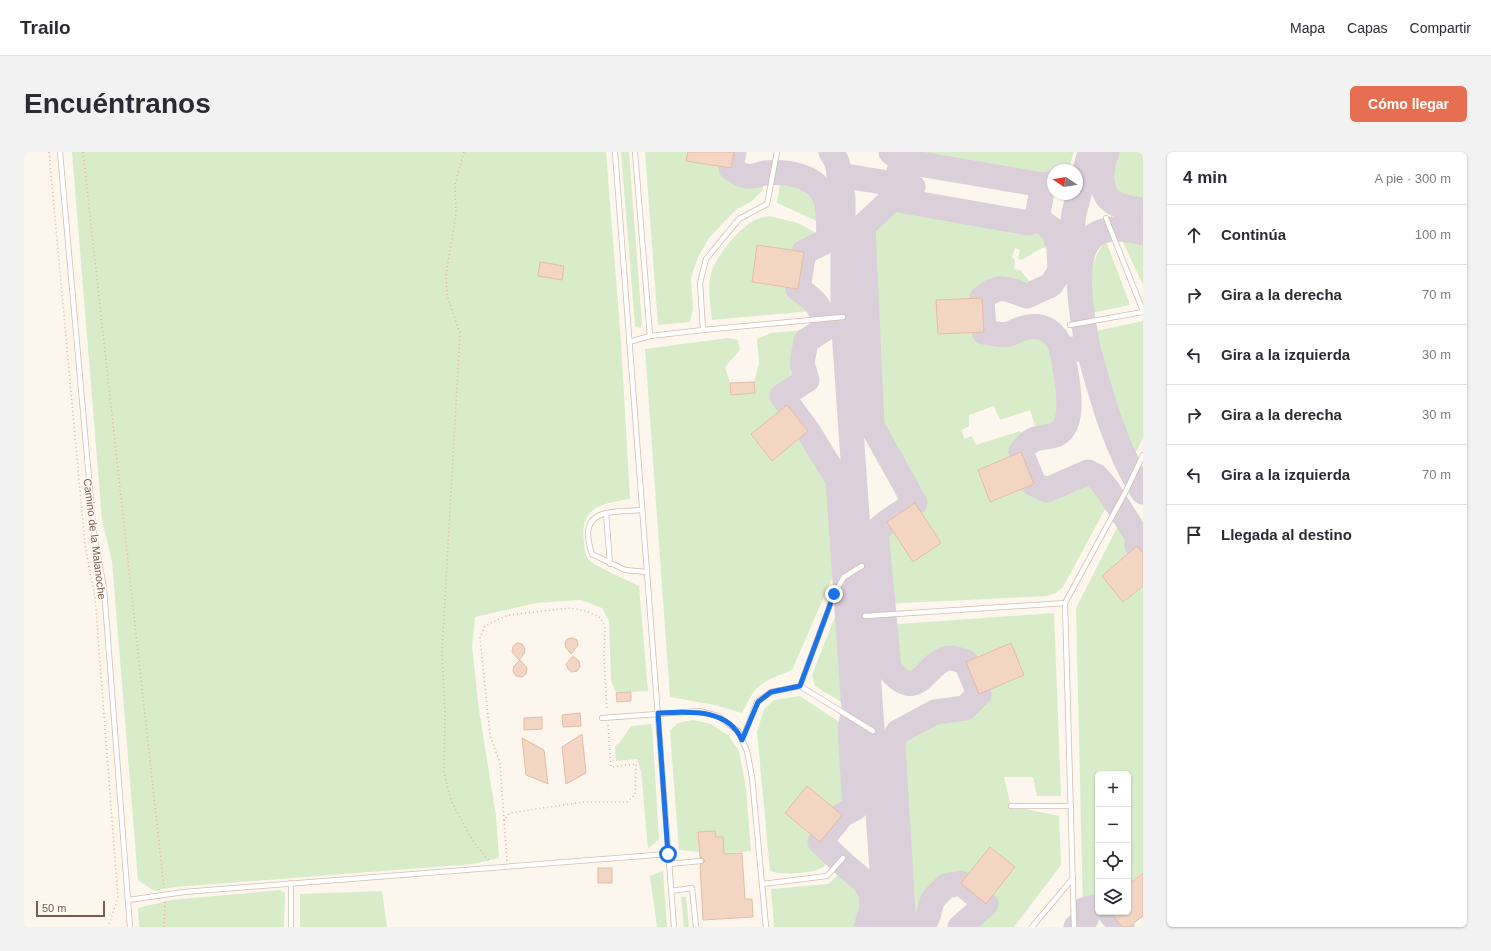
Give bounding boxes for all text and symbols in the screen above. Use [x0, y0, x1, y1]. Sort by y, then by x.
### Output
text: Trailo [20, 17, 71, 38]
text: Mapa [1290, 20, 1325, 36]
text: Capas [1347, 20, 1388, 36]
text: Compartir [1410, 20, 1471, 36]
button: Cómo llegar [1350, 86, 1467, 122]
text: Encuéntranos [24, 88, 211, 119]
north arrow [1047, 164, 1083, 200]
text: 4 min [1183, 168, 1227, 187]
text: A pie · 300 m [1374, 171, 1451, 186]
icon: ahead [1183, 224, 1205, 246]
text: Continúa [1221, 226, 1286, 243]
text: 100 m [1415, 227, 1451, 242]
icon: right [1183, 284, 1205, 306]
text: Gira a la derecha [1221, 286, 1342, 303]
text: 70 m [1422, 287, 1451, 302]
icon: left [1183, 344, 1205, 366]
text: Gira a la izquierda [1221, 346, 1350, 363]
text: 30 m [1422, 347, 1451, 362]
icon: right [1183, 404, 1205, 426]
text: Gira a la derecha [1221, 406, 1342, 423]
text: 30 m [1422, 407, 1451, 422]
icon: left [1183, 464, 1205, 486]
text: Gira a la izquierda [1221, 466, 1350, 483]
text: 70 m [1422, 467, 1451, 482]
street label: Camino de la Malanoche [82, 478, 108, 600]
icon: arrive [1183, 524, 1205, 546]
text: Llegada al destino [1221, 526, 1352, 543]
route end [825, 585, 843, 603]
map controls [1095, 771, 1131, 915]
button: + [1095, 771, 1131, 807]
button: − [1095, 807, 1131, 843]
button: locate [1095, 843, 1131, 879]
route start [659, 845, 677, 863]
button: layers [1095, 879, 1131, 915]
scale bar [36, 899, 105, 918]
text: 50 m [42, 902, 66, 914]

